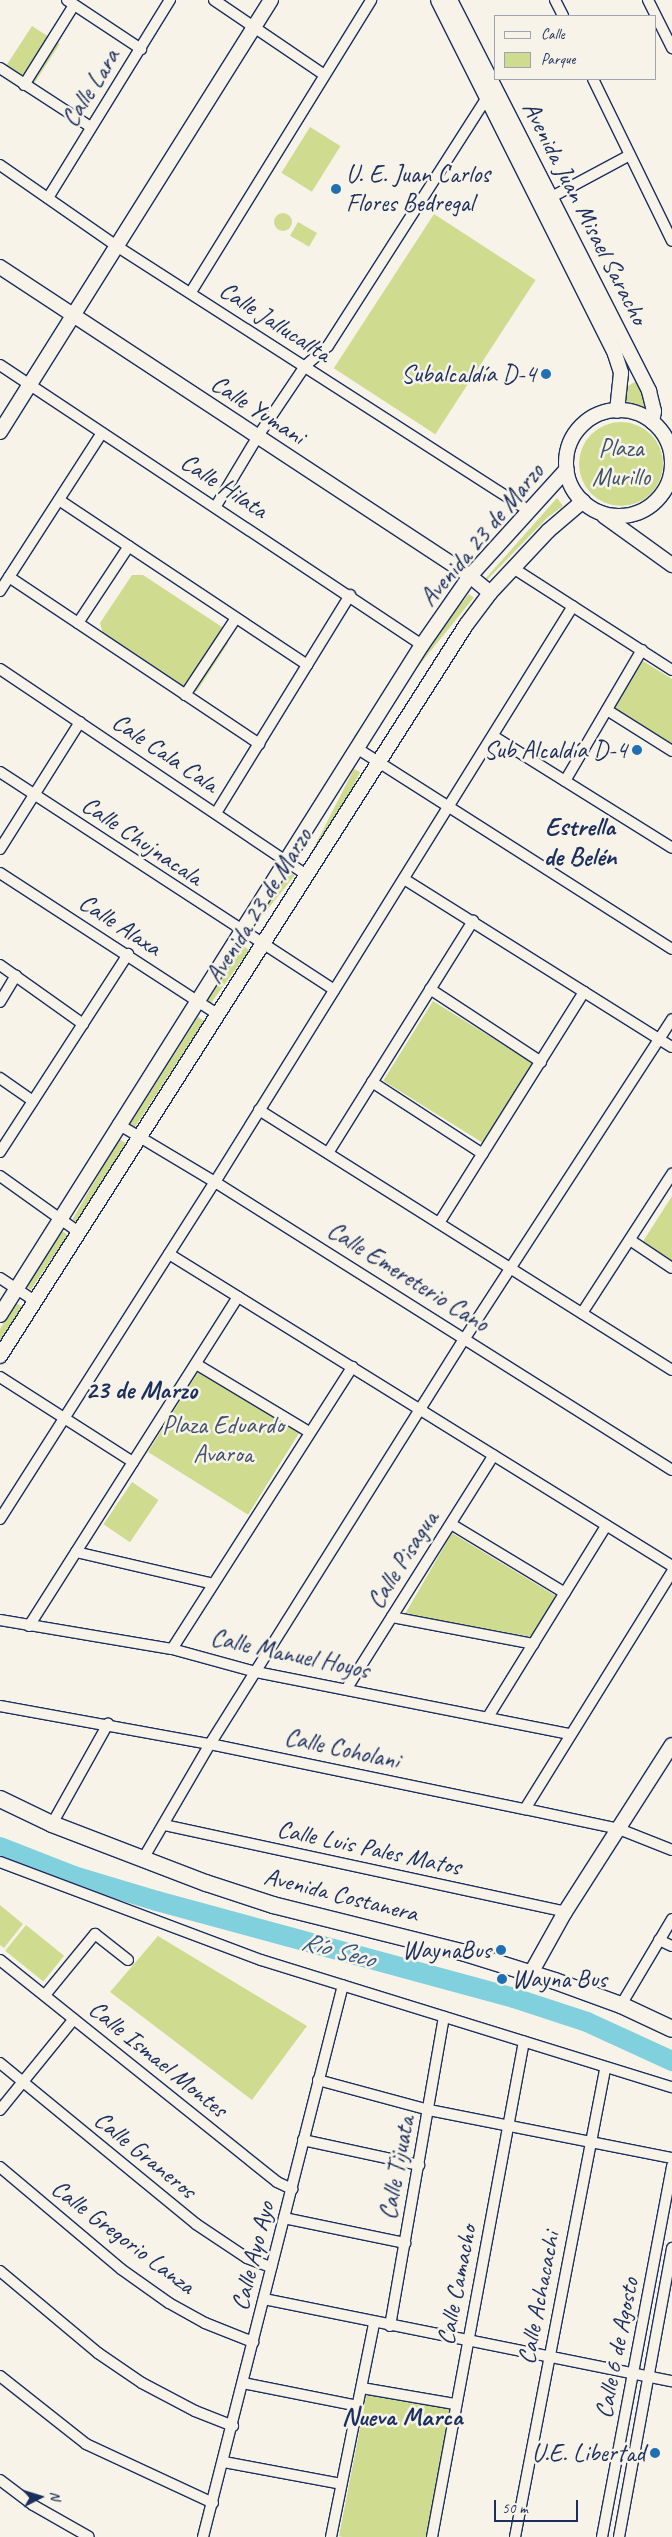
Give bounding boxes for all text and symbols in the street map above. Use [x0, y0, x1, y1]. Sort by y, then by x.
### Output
legend [494, 15, 657, 80]
text: Calle [541, 25, 565, 44]
street label: Calle Lara [56, 44, 126, 132]
text: Parque [541, 50, 575, 69]
street label: Avenida Juan Misael Saracho [516, 97, 654, 329]
place label: U. E. Juan Carlos Flores Bedregal [346, 160, 490, 219]
marker: U. E. Juan Carlos Flores Bedregal [330, 183, 342, 195]
street label: Calle Jallucallta [213, 274, 337, 370]
place label: Subalcaldía D-4 [401, 359, 536, 389]
marker: Subalcaldía D-4 [540, 368, 552, 380]
street label: Calle Yumani [206, 369, 310, 451]
park label: Plaza Murillo [592, 434, 650, 493]
street label: Calle Hilata [175, 447, 273, 525]
street label: Avenida 23 de Marzo [413, 457, 551, 613]
street label: Cale Cala Cala [106, 707, 224, 799]
place label: Sub Alcaldía D-4 [483, 735, 627, 765]
marker: Sub Alcaldía D-4 [631, 744, 643, 756]
street label: Calle Chujnacala [76, 790, 208, 892]
district label: Estrella de Belén [544, 811, 616, 872]
street label: Avenida 23 de Marzo [199, 823, 319, 989]
street label: Calle Alaxa [73, 887, 167, 963]
street label: Calle Emereterio Cano [321, 1215, 495, 1339]
district label: 23 de Marzo [85, 1374, 197, 1406]
park label: Plaza Eduardo Avaroa [163, 1411, 283, 1470]
street label: Calle Pisagua [361, 1506, 445, 1614]
street label: Calle Manuel Hoyos [208, 1623, 372, 1685]
street label: Calle Coholani [282, 1722, 402, 1776]
street label: Calle Luis Pales Matos [275, 1814, 463, 1882]
street label: Avenida Costanera [261, 1861, 421, 1929]
water label: Río Seco [299, 1925, 377, 1975]
place label: WaynaBus [402, 1935, 491, 1965]
marker: WaynaBus [495, 1944, 507, 1956]
place label: Wayna Bus [512, 1964, 607, 1994]
marker: Wayna Bus [496, 1973, 508, 1985]
street label: Calle Ismael Montes [82, 1993, 234, 2125]
street label: Calle Graneros [88, 2105, 202, 2205]
street label: Calle Tijuata [373, 2114, 421, 2222]
street label: Calle Gregorio Lanza [45, 2173, 201, 2301]
street label: Calle Ayo Ayo [225, 2199, 281, 2313]
street label: Calle Camacho [431, 2223, 483, 2347]
street label: Calle Achacachi [512, 2230, 566, 2366]
street label: Calle 6 de Agosto [589, 2275, 645, 2421]
district label: Nueva Marca [342, 2401, 462, 2433]
place label: U.E. Libertad [532, 2438, 645, 2468]
marker: U.E. Libertad [649, 2447, 661, 2459]
north arrow [15, 2472, 65, 2522]
scale bar [497, 2490, 581, 2522]
text: N [47, 2491, 64, 2501]
text: 50 m [502, 2499, 528, 2518]

